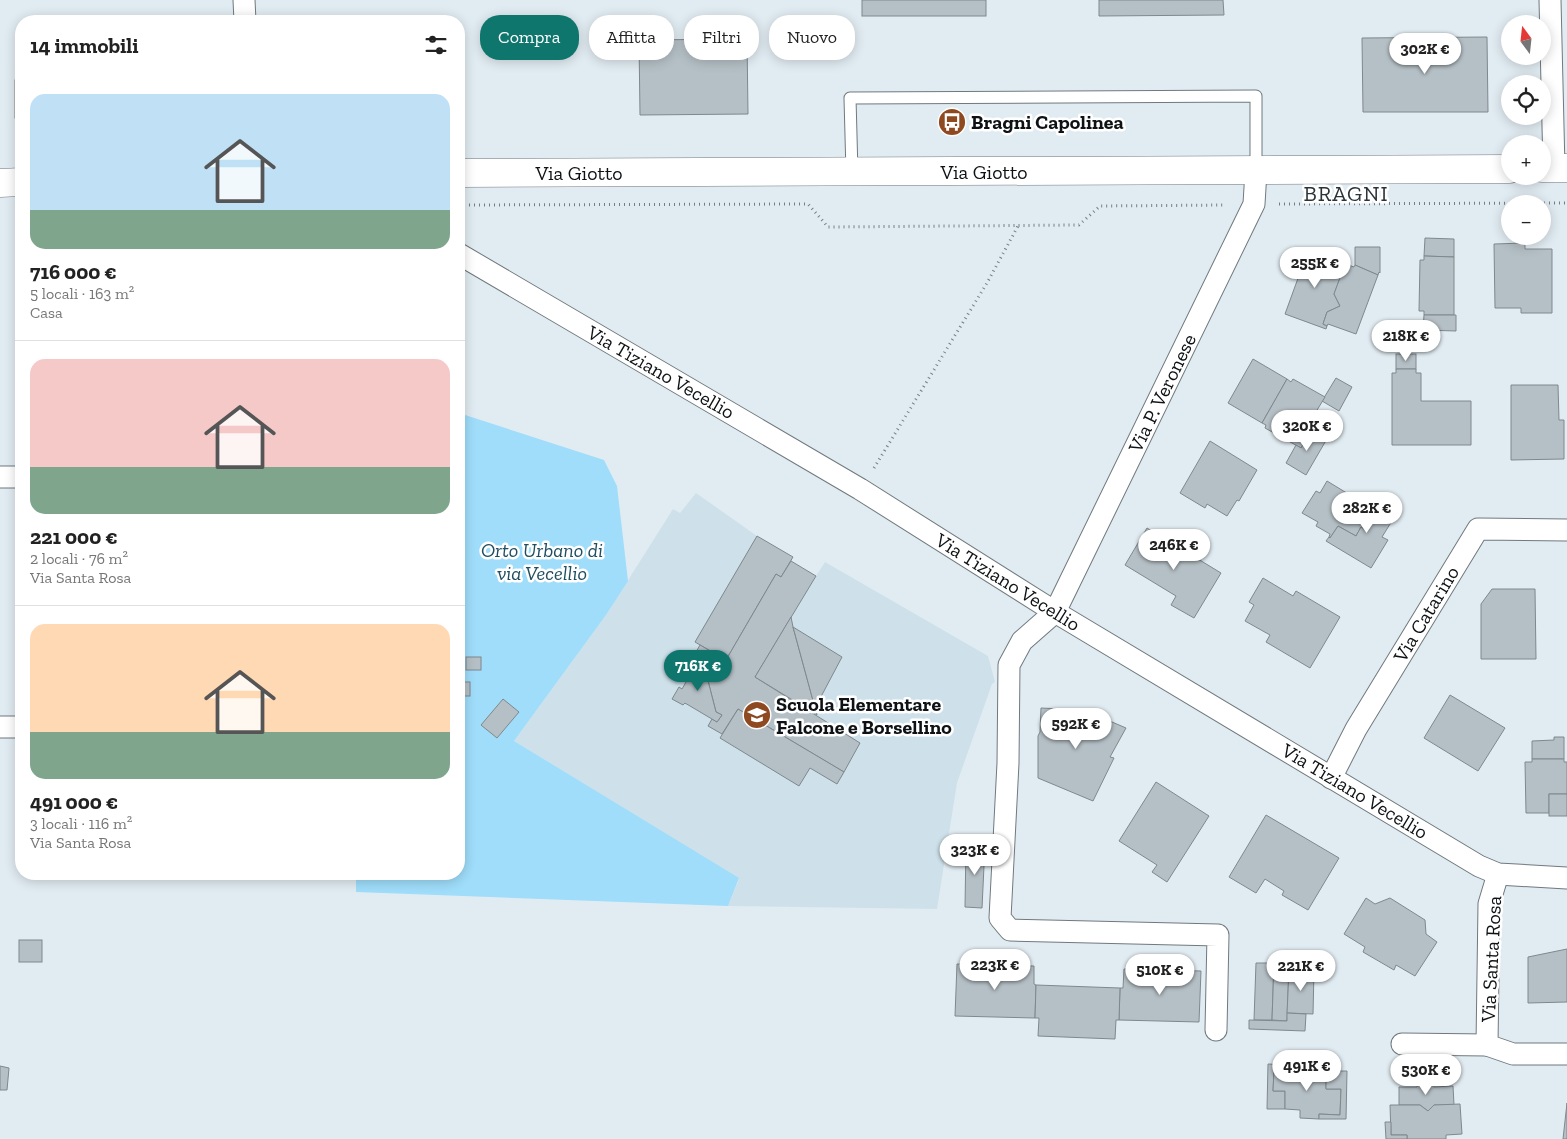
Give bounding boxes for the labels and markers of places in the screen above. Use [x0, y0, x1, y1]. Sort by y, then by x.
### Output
pin: 302K € [1384, 32, 1466, 75]
bus stop icon: Bragni Capolinea [937, 107, 967, 137]
place label: Bragni Capolinea [971, 110, 1124, 134]
pin: 255K € [1274, 246, 1356, 289]
pin: 218K € [1365, 320, 1447, 362]
pin: 320K € [1266, 410, 1348, 452]
pin: 282K € [1326, 492, 1408, 534]
pin: 246K € [1133, 528, 1215, 571]
pin: 716K € [657, 650, 739, 692]
place label: Scuola Elementare Falcone e Borsellino [776, 692, 952, 739]
school or university icon: Scuola Elementare Falcone e Borsellino [742, 700, 772, 730]
pin: 592K € [1035, 708, 1117, 750]
pin: 323K € [934, 834, 1016, 876]
pin: 223K € [954, 948, 1036, 991]
pin: 221K € [1260, 950, 1342, 992]
pin: 510K € [1119, 954, 1201, 996]
pin: 491K € [1266, 1050, 1348, 1092]
pin: 530K € [1385, 1054, 1467, 1096]

